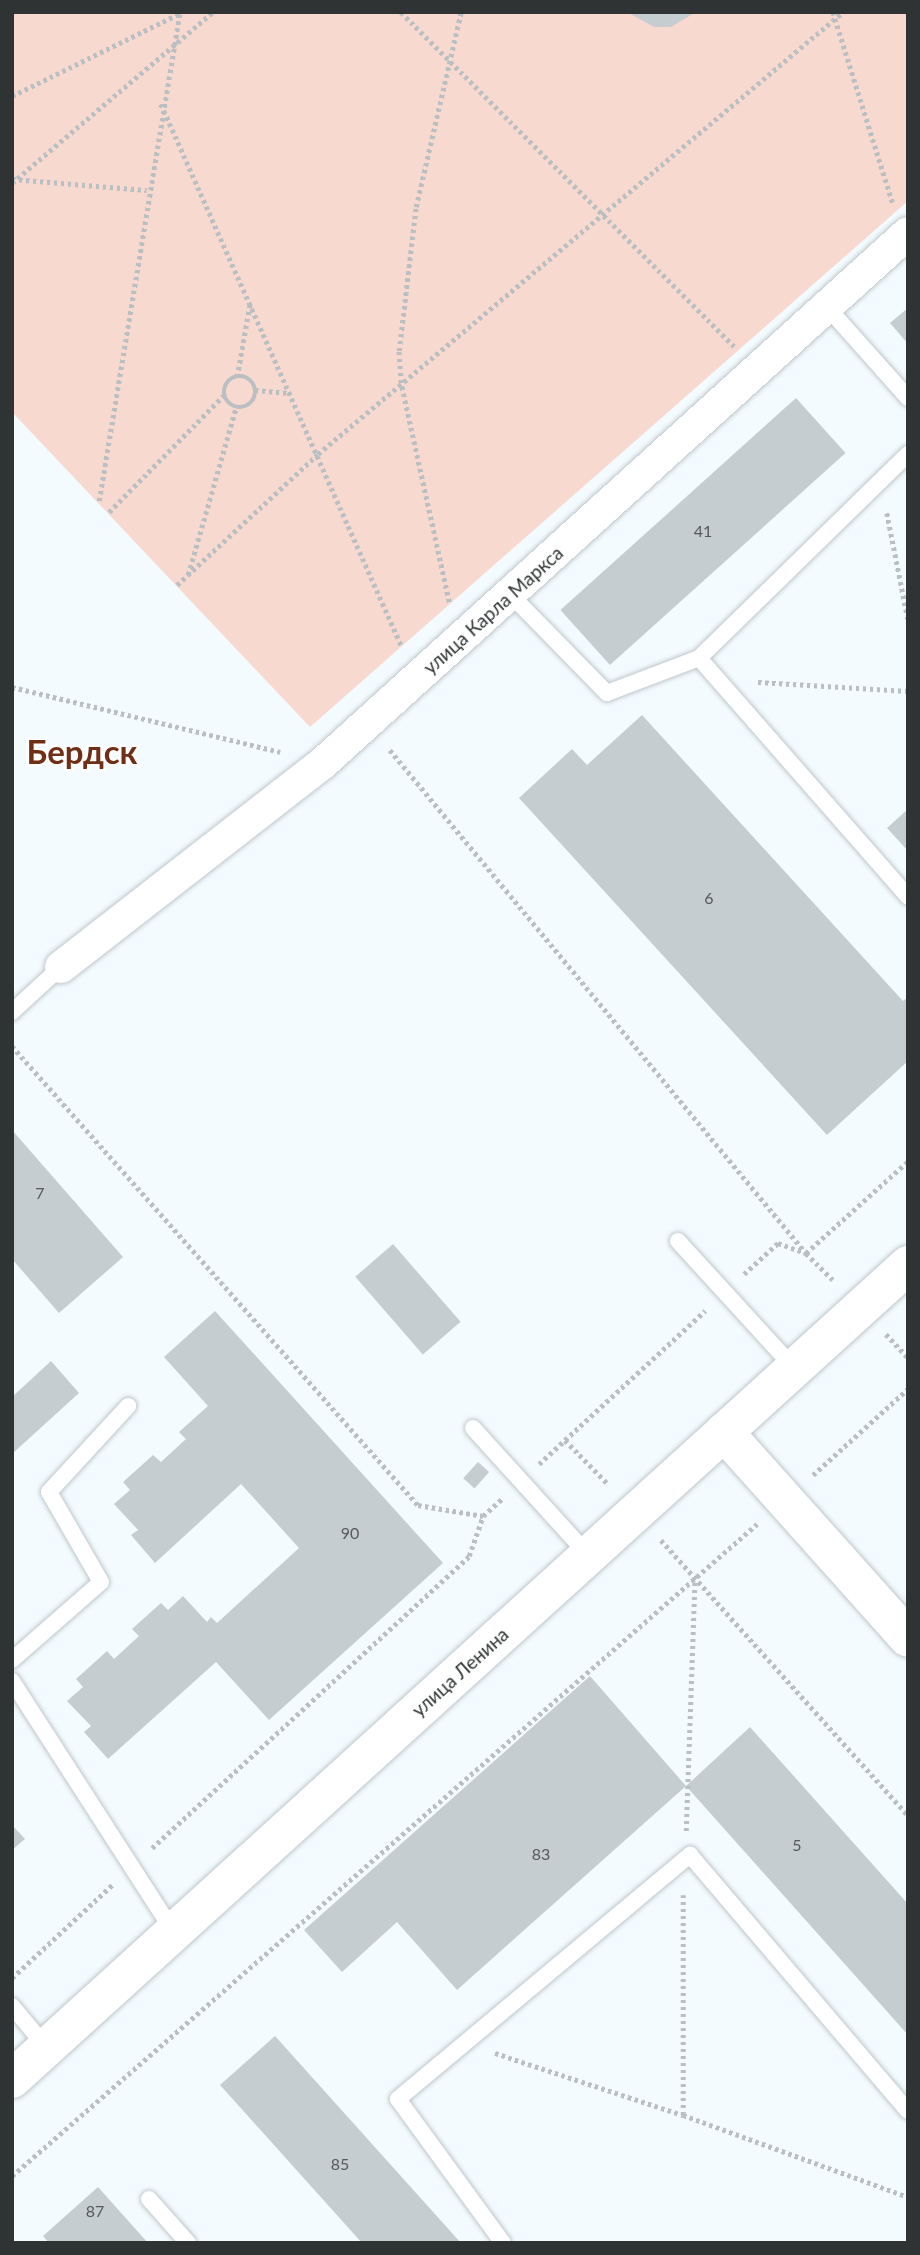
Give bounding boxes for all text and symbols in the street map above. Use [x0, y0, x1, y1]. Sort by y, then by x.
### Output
house number: 41 [694, 521, 712, 541]
street label: улица Карла Маркса [418, 541, 568, 679]
district label: Бердск [26, 732, 138, 772]
house number: 6 [704, 888, 714, 908]
house number: 7 [35, 1183, 45, 1203]
house number: 90 [341, 1523, 359, 1543]
street label: улица Ленина [407, 1623, 513, 1721]
house number: 5 [792, 1835, 802, 1855]
house number: 83 [532, 1844, 550, 1864]
house number: 85 [331, 2154, 349, 2174]
house number: 87 [86, 2201, 104, 2221]

